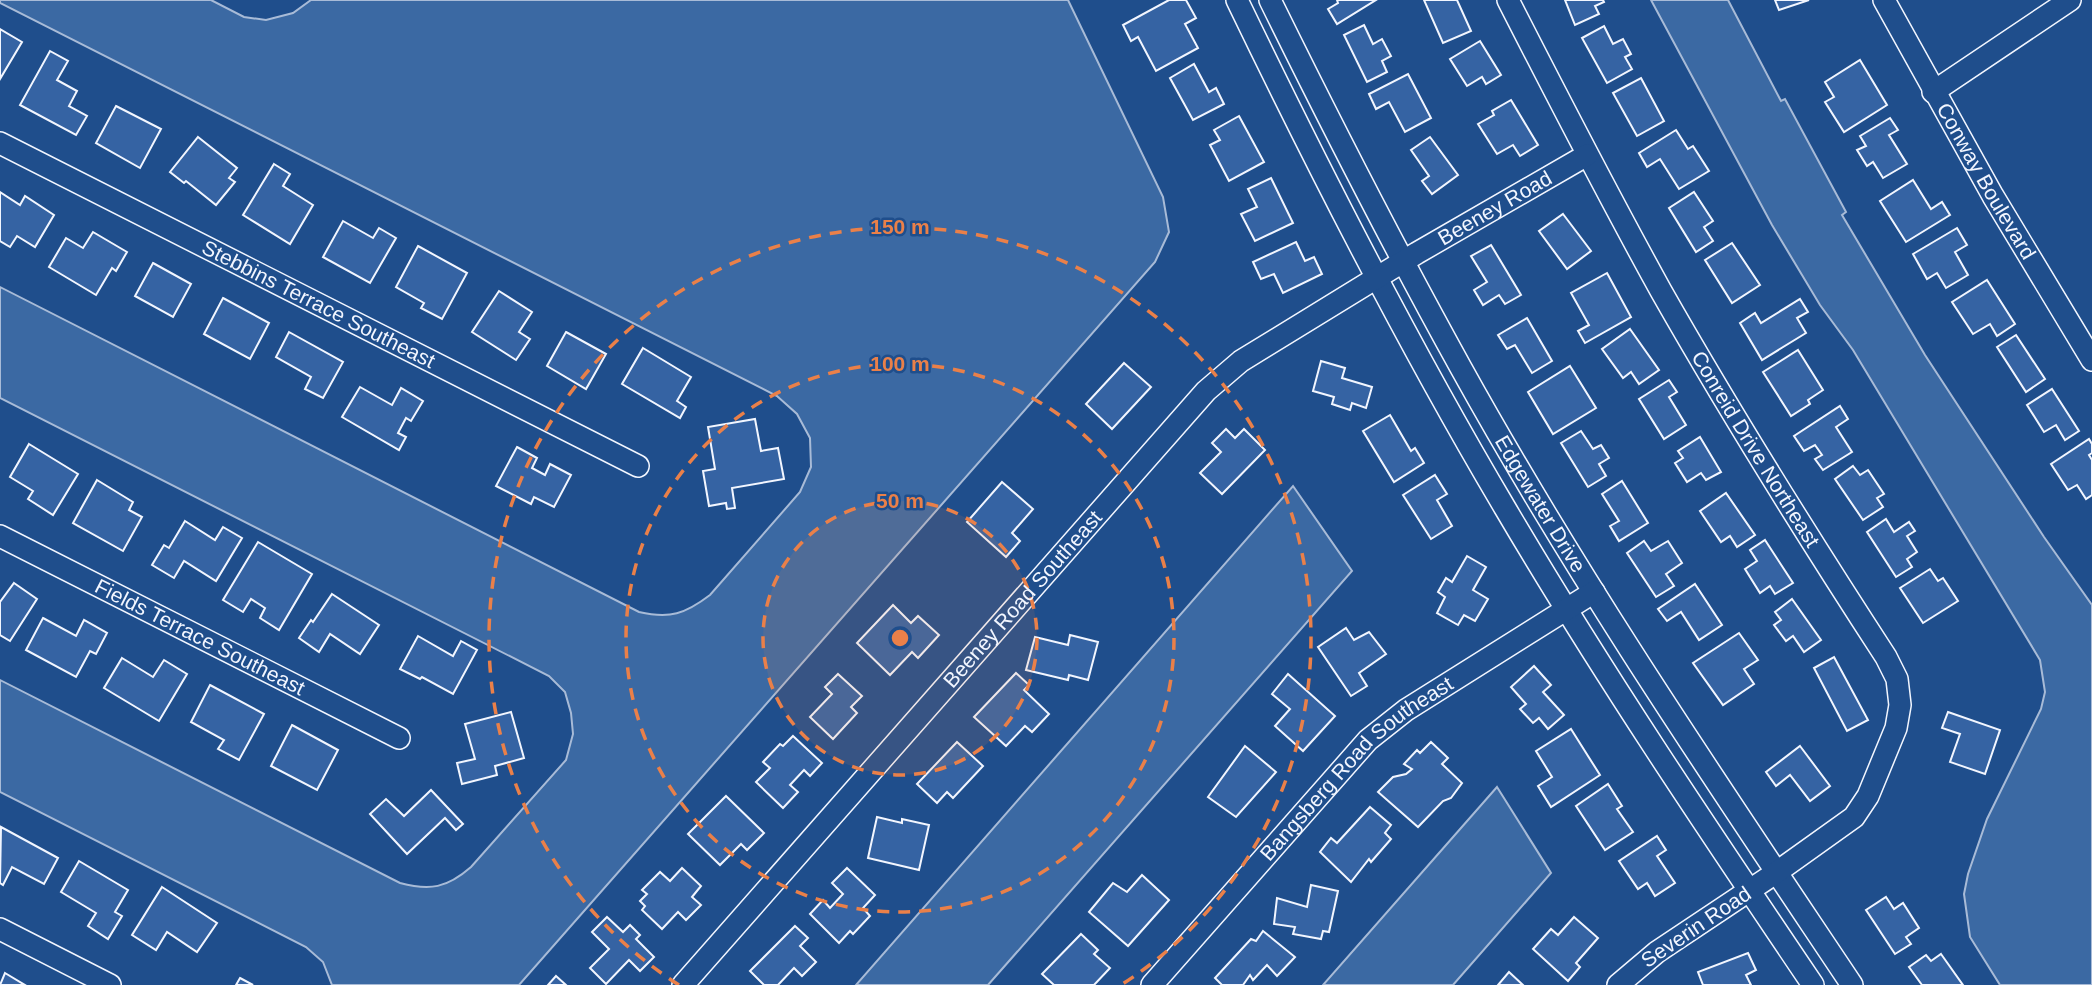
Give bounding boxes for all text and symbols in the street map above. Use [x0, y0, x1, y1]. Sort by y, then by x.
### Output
street label: Conway Boulevard [1933, 99, 2040, 263]
street label: Beeney Road [1434, 166, 1556, 249]
text: 150 m [870, 215, 930, 238]
street label: Stebbins Terrace Southeast [199, 235, 439, 372]
street label: Conreid Drive Northeast [1687, 347, 1825, 551]
text: 100 m [870, 352, 930, 375]
street label: Edgewater Drive [1491, 431, 1590, 576]
text: 50 m [876, 489, 924, 512]
street label: Beeney Road Southeast [938, 506, 1106, 692]
street label: Fields Terrace Southeast [91, 574, 309, 699]
centre of rings [888, 626, 912, 650]
street label: Bangsberg Road Southeast [1255, 672, 1457, 865]
street label: Severin Road [1637, 881, 1755, 972]

